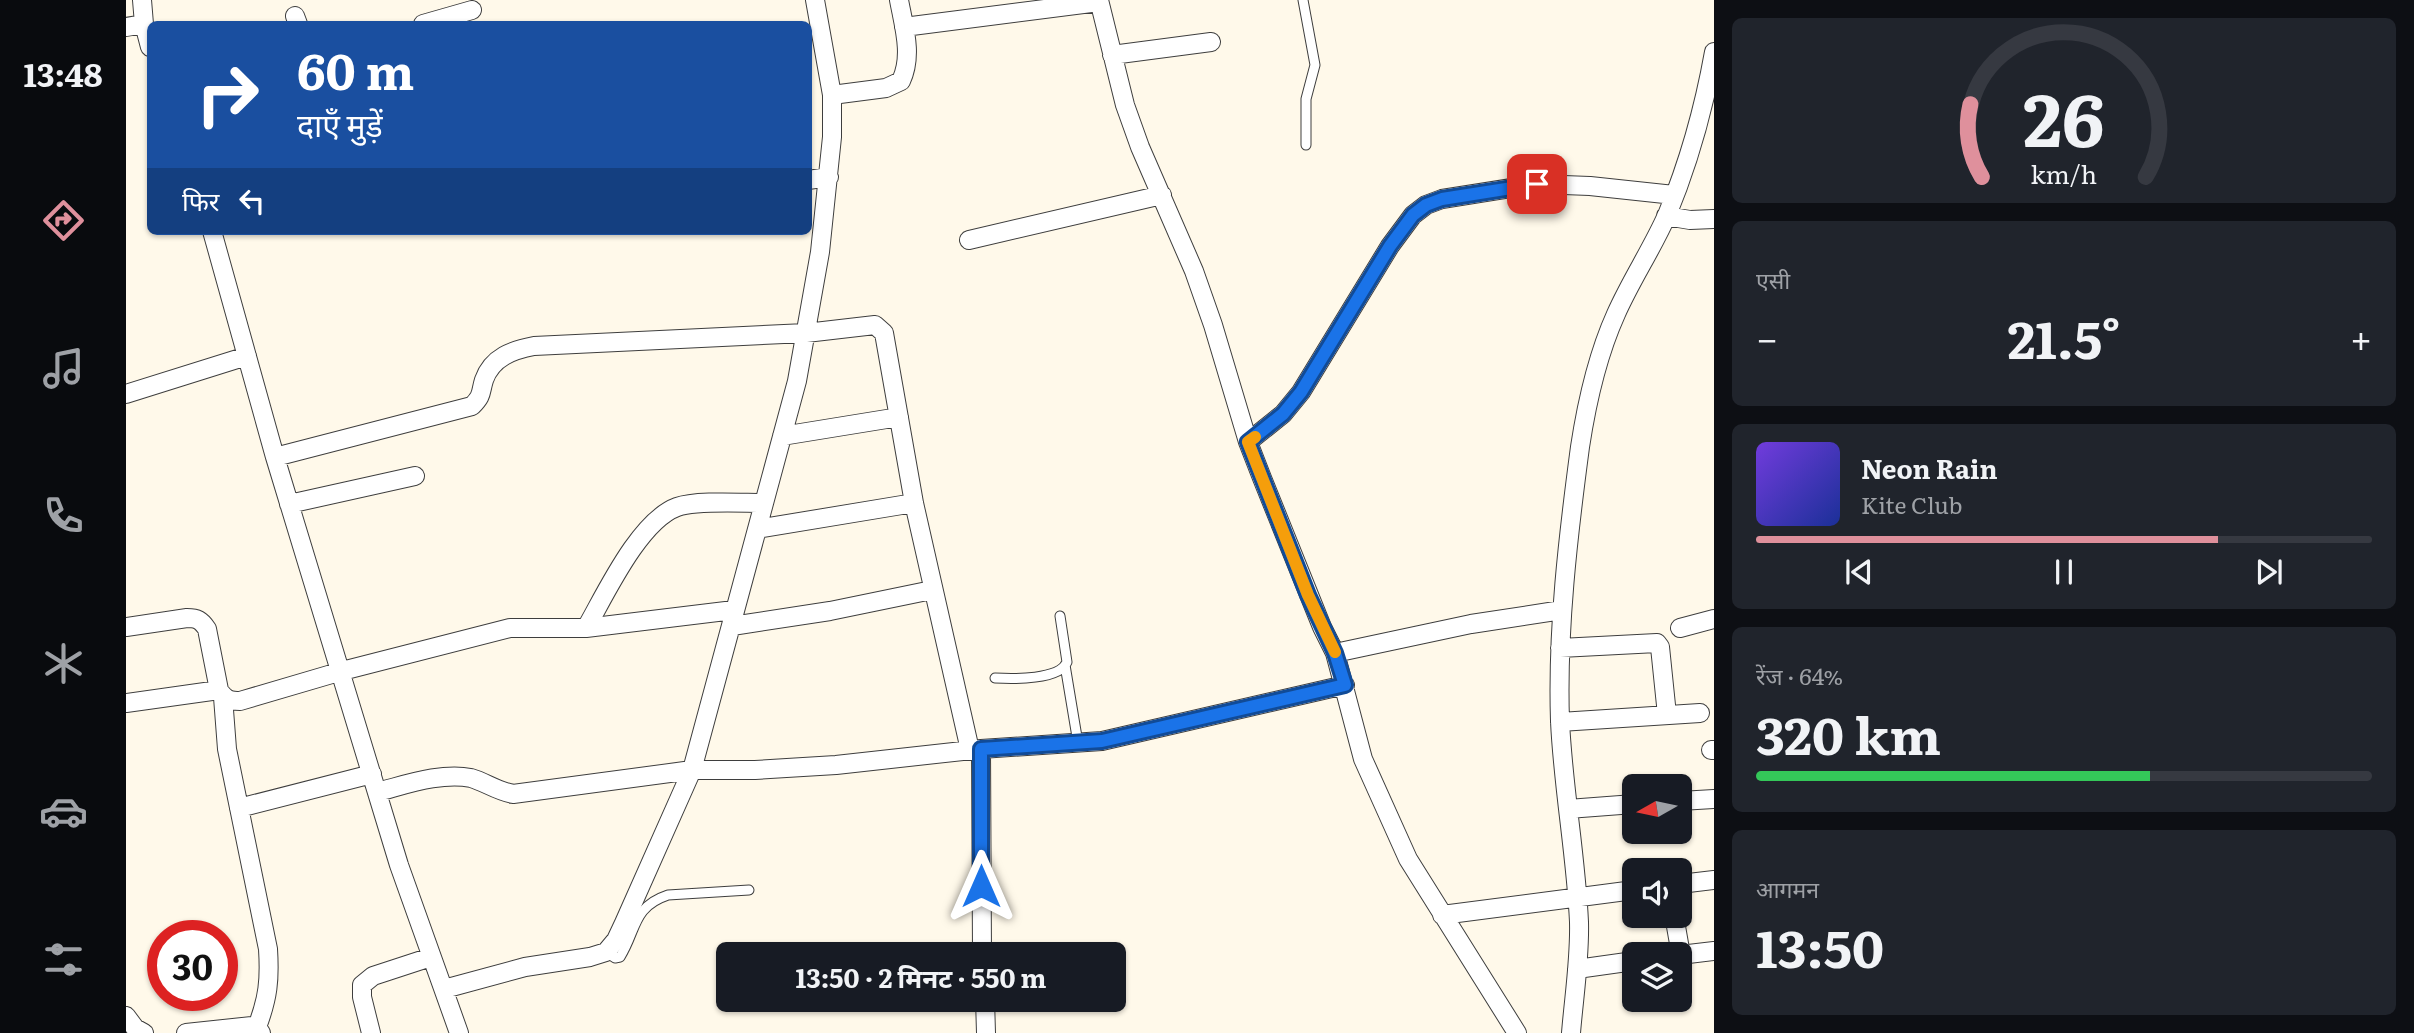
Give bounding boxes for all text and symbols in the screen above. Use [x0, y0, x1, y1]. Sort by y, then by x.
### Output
text: 60 m [297, 32, 414, 105]
text: 13:48 [23, 49, 103, 97]
icon: right [182, 49, 273, 140]
text: 26 [2023, 61, 2105, 169]
text: दाएँ मुड़ें [297, 99, 383, 147]
pin [1507, 154, 1567, 214]
text: km/h [2031, 154, 2097, 191]
icon: arrive [1518, 165, 1556, 203]
text: फिर [182, 180, 219, 219]
icon: left [233, 182, 271, 220]
icon: directions [39, 196, 88, 245]
text: एसी [1756, 262, 1790, 296]
text: 21.5° [2007, 298, 2121, 375]
text: − [1756, 308, 1778, 365]
text: + [2350, 308, 2372, 365]
icon: music [39, 344, 88, 393]
text: Neon Rain [1861, 448, 1998, 487]
text: Kite Club [1861, 487, 1962, 521]
icon: phone [39, 491, 88, 540]
icon: previous [1840, 553, 1878, 591]
icon: pause [2045, 553, 2083, 591]
icon: next [2250, 553, 2288, 591]
icon: climate [39, 639, 88, 688]
text: रेंज · 64% [1756, 658, 1843, 692]
text: 320 km [1756, 694, 1941, 771]
north arrow [1622, 774, 1692, 844]
map controls [1622, 774, 1692, 1012]
icon: car [39, 787, 88, 836]
position arrow [944, 849, 1018, 923]
button: sound [1622, 858, 1692, 928]
text: आगमन [1756, 871, 1819, 905]
text: 13:50 [1756, 907, 1884, 984]
speed limit sign: 30 [147, 920, 238, 1011]
icon: filters [39, 935, 88, 984]
button: layers [1622, 942, 1692, 1012]
text: 13:50 · 2 मिनट · 550 m [795, 957, 1047, 996]

